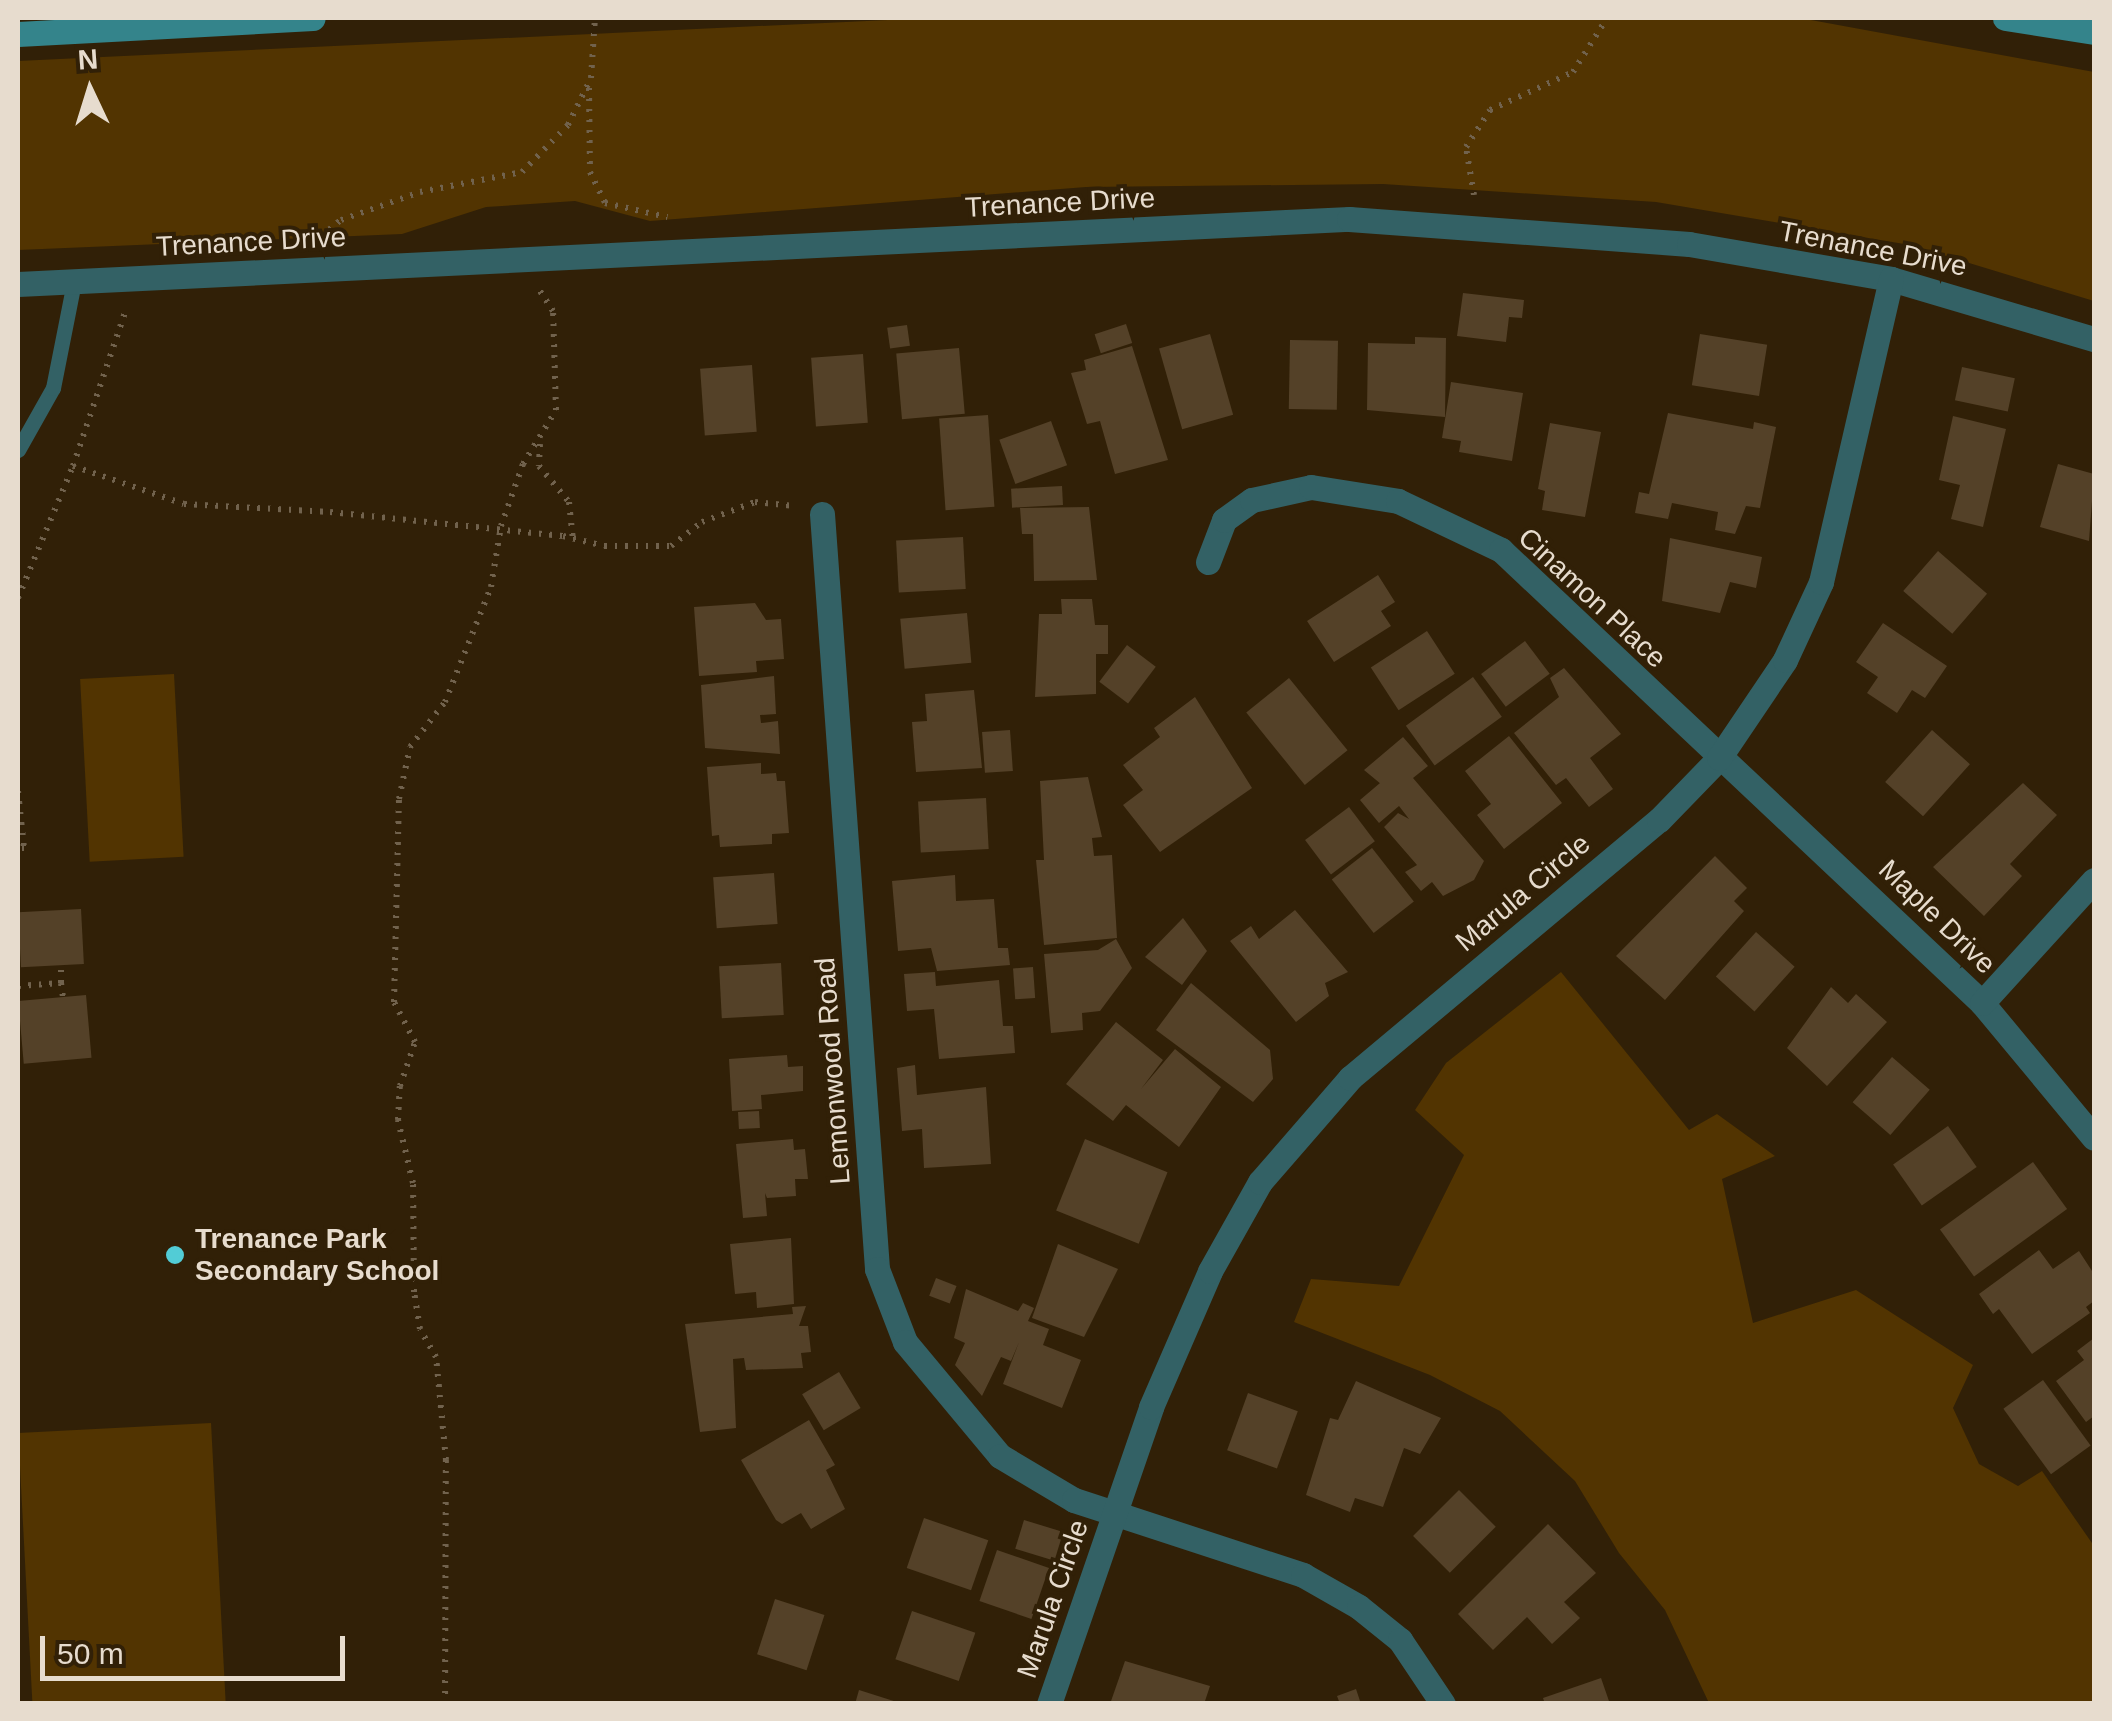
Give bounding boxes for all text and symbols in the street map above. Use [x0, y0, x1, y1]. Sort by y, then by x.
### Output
north arrow [40, 40, 140, 140]
text: N [77, 43, 99, 76]
street label: Trenance Drive [964, 181, 1156, 225]
street label: Trenance Drive [1776, 214, 1970, 284]
street label: Trenance Drive [155, 220, 347, 264]
street label: Cinamon Place [1511, 521, 1673, 675]
street label: Marula Circle [1449, 827, 1597, 959]
street label: Maple Drive [1872, 853, 2002, 981]
street label: Lemonwood Road [808, 956, 858, 1186]
place label: Trenance Park Secondary School [195, 1222, 439, 1288]
marker: Trenance Park Secondary School [164, 1244, 186, 1266]
street label: Marula Circle [1010, 1516, 1096, 1682]
scale bar [45, 1616, 350, 1678]
text: 50 m [57, 1637, 124, 1670]

